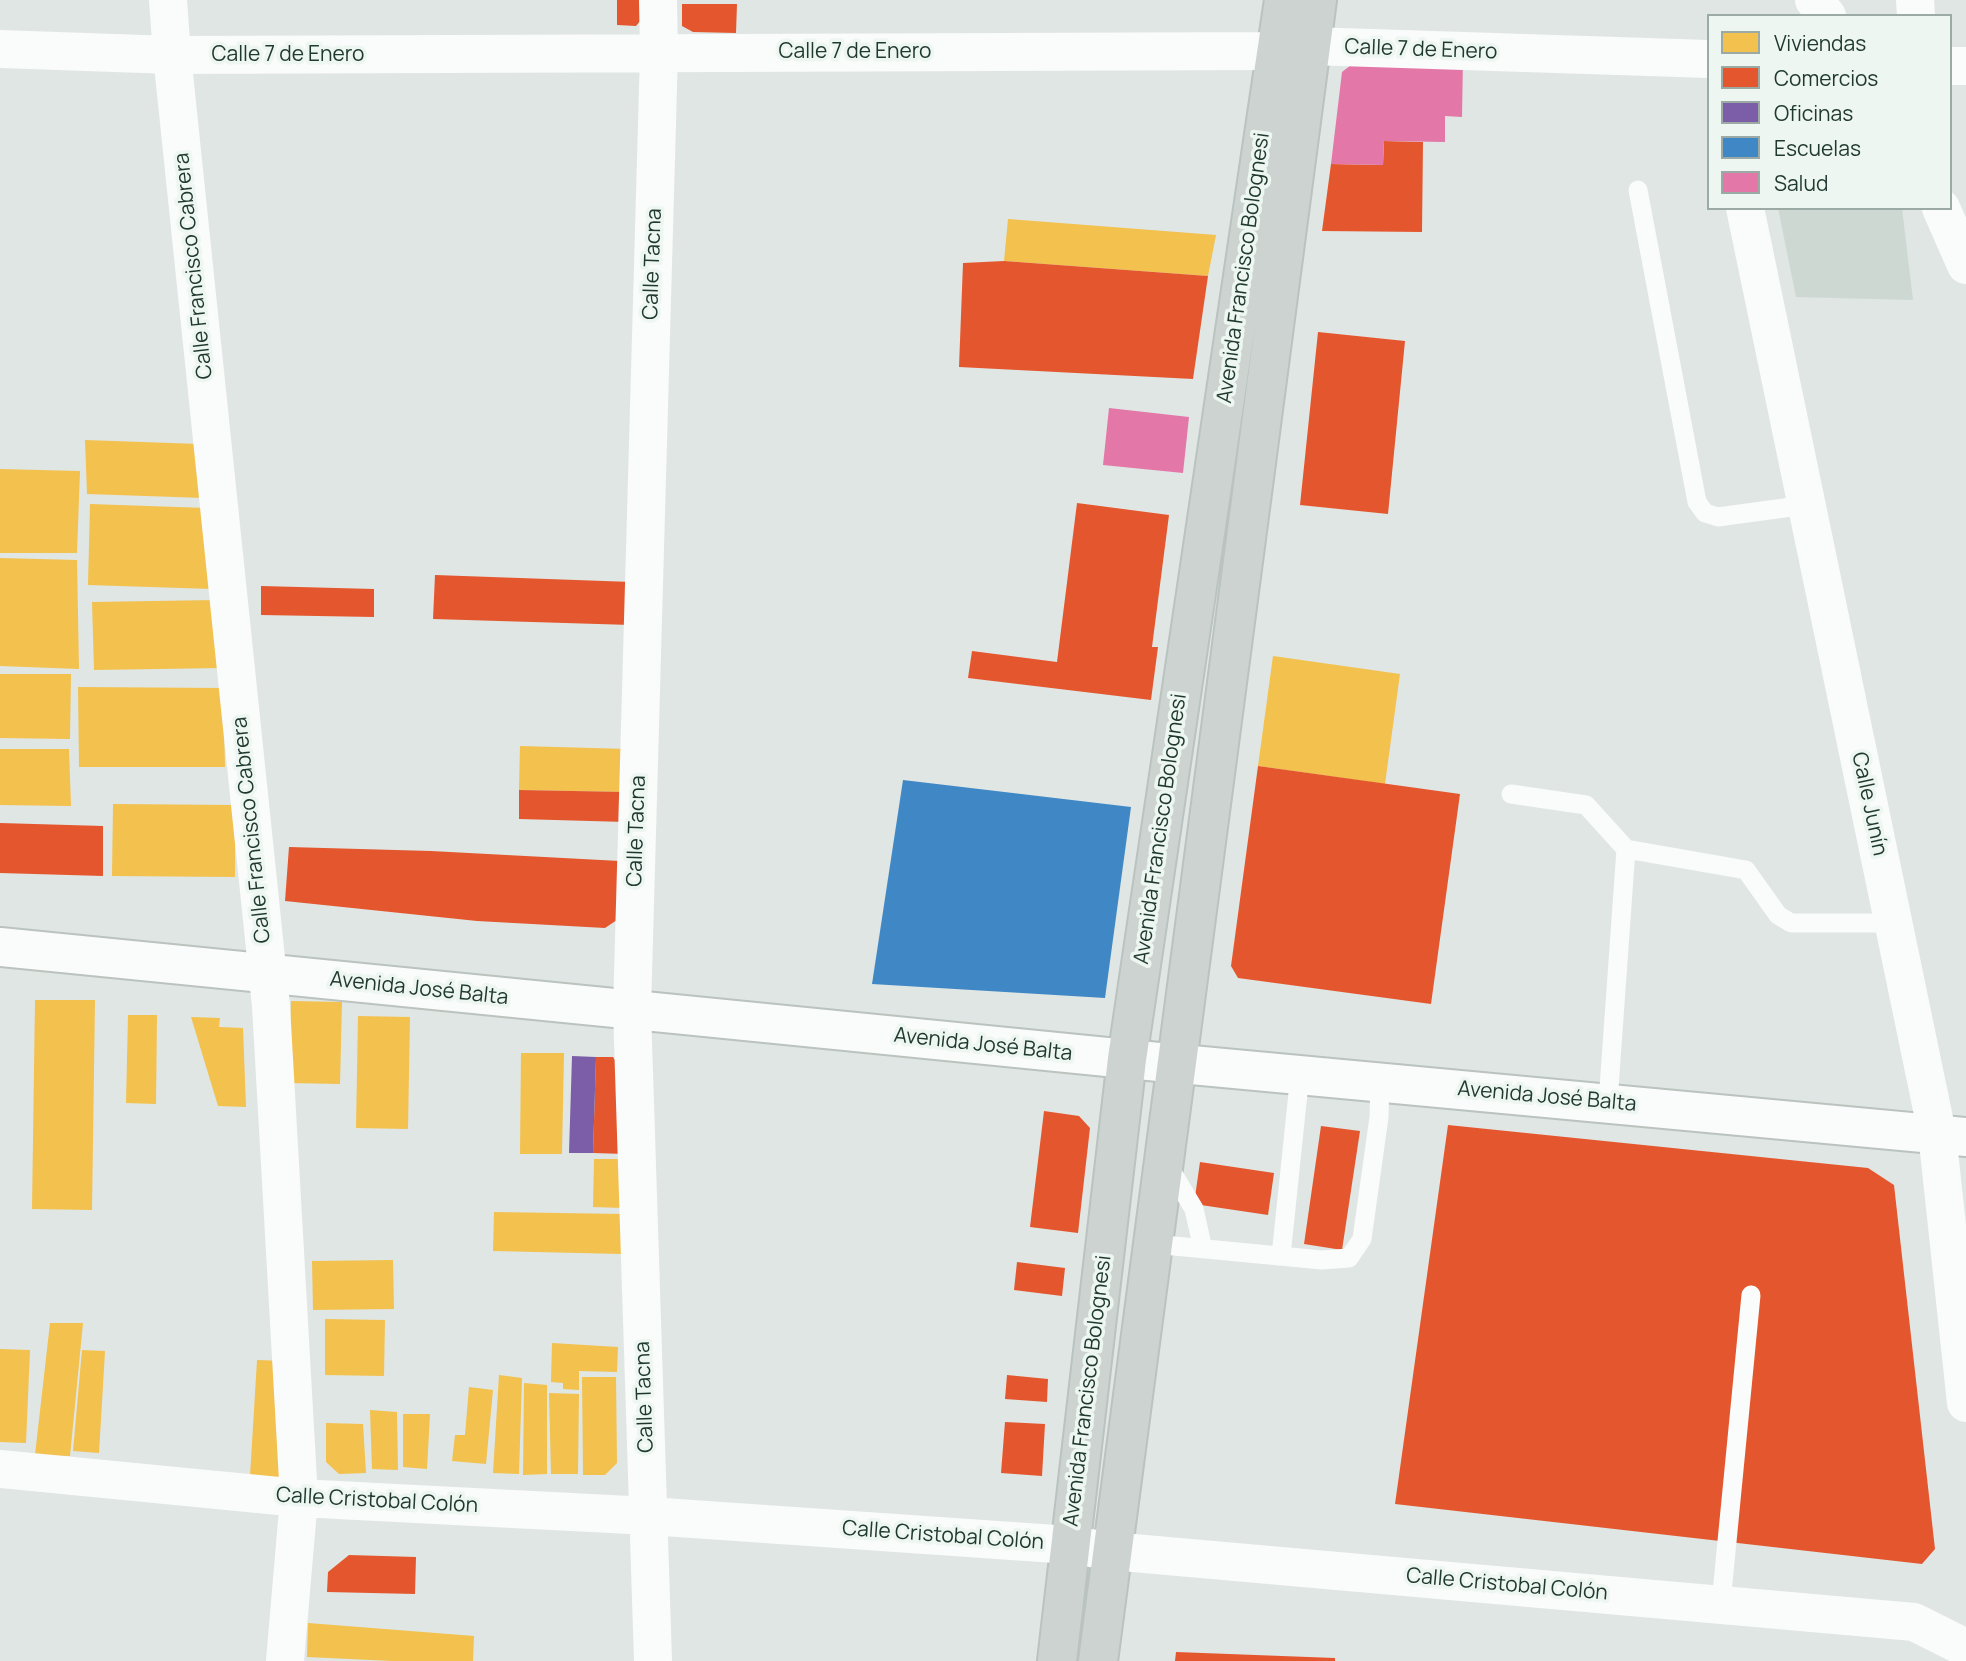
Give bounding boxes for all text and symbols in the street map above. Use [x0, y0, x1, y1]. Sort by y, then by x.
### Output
legend [1707, 14, 1952, 210]
text: Viviendas [1774, 29, 1866, 57]
street label: Calle 7 de Enero [1344, 35, 1498, 65]
street label: Calle 7 de Enero [778, 39, 932, 65]
street label: Calle 7 de Enero [211, 42, 365, 68]
text: Comercios [1774, 64, 1878, 92]
text: Oficinas [1774, 99, 1853, 127]
street label: Avenida Francisco Bolognesi [1213, 131, 1275, 405]
text: Escuelas [1774, 134, 1861, 162]
street label: Calle Francisco Cabrera [170, 152, 218, 380]
text: Salud [1774, 169, 1828, 197]
street label: Calle Tacna [638, 208, 668, 320]
street label: Avenida Francisco Bolognesi [1130, 692, 1192, 966]
street label: Calle Francisco Cabrera [228, 716, 276, 944]
street label: Calle Junín [1846, 750, 1892, 858]
street label: Calle Tacna [622, 775, 652, 887]
street label: Avenida José Balta [328, 967, 510, 1011]
street label: Avenida José Balta [892, 1023, 1074, 1067]
street label: Avenida José Balta [1457, 1077, 1637, 1117]
street label: Avenida Francisco Bolognesi [1059, 1254, 1117, 1528]
street label: Calle Tacna [630, 1341, 660, 1453]
street label: Calle Cristobal Colón [275, 1483, 479, 1519]
street label: Calle Cristobal Colón [841, 1516, 1045, 1556]
street label: Calle Cristobal Colón [1405, 1564, 1609, 1606]

